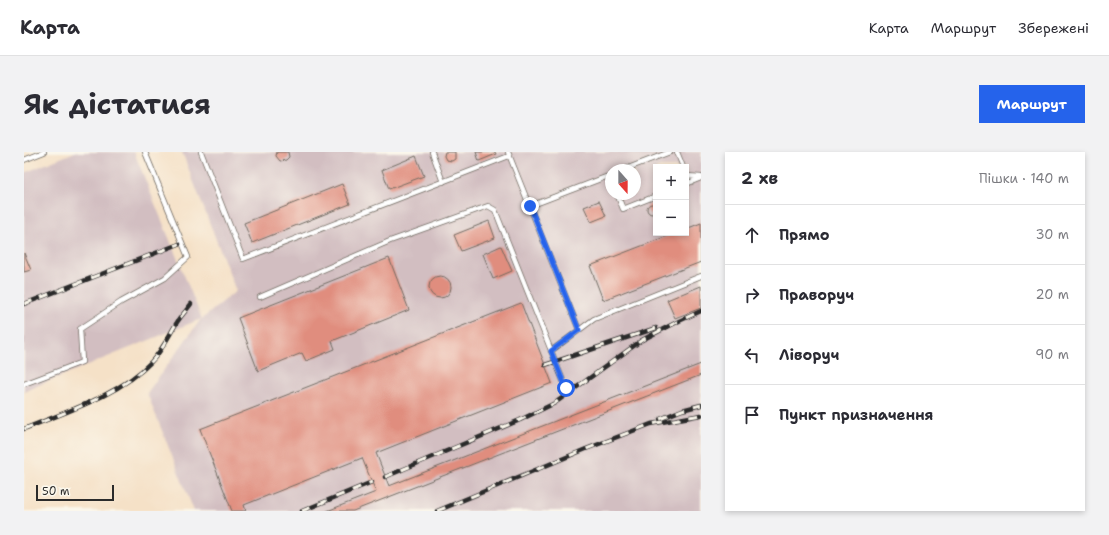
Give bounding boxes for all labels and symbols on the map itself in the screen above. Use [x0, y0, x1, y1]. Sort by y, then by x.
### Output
north arrow [605, 164, 641, 200]
route end [521, 197, 539, 215]
route start [557, 379, 575, 397]
scale bar [36, 483, 114, 502]

